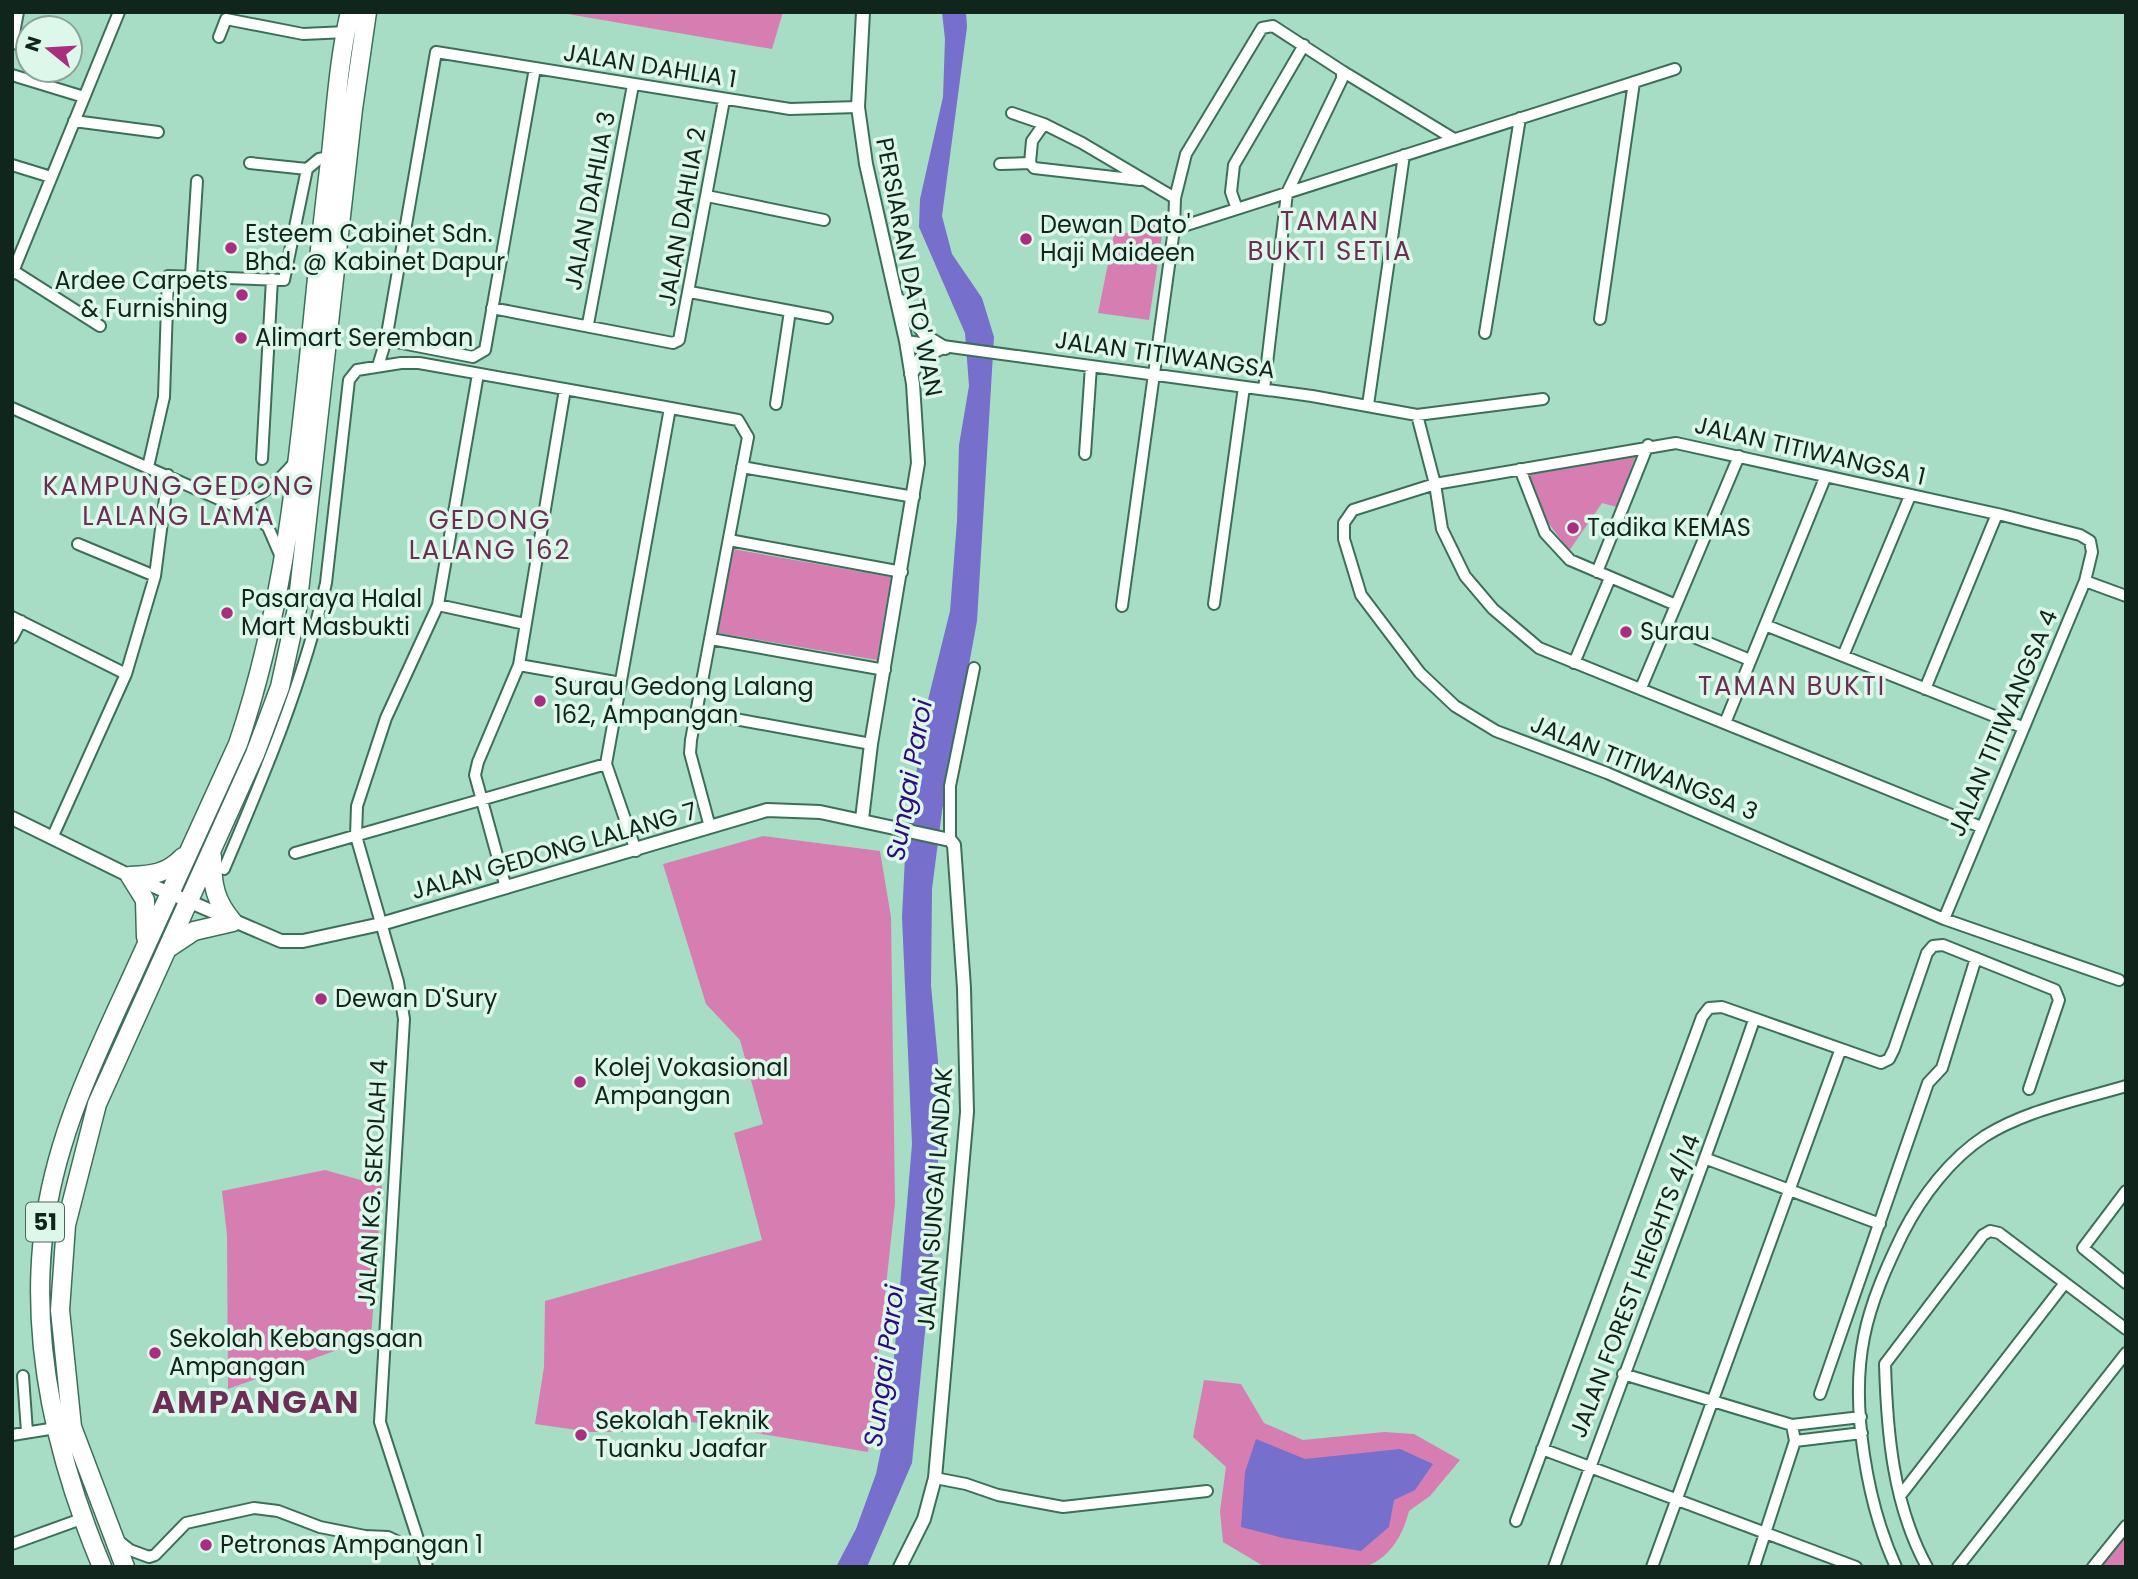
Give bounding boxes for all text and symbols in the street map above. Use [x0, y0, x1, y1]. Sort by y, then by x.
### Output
north arrow [14, 14, 84, 84]
text: N [18, 33, 48, 55]
street label: JALAN DAHLIA 1 [561, 36, 739, 95]
street label: JALAN DAHLIA 3 [556, 109, 623, 293]
street label: JALAN DAHLIA 2 [650, 125, 713, 309]
street label: PERSIARAN DATO' WAN [868, 135, 951, 399]
district label: TAMAN BUKTI SETIA [1247, 203, 1413, 269]
place label: Dewan Dato' Haji Maideen [1040, 208, 1195, 269]
place label: Esteem Cabinet Sdn. Bhd. @ Kabinet Dapur [245, 217, 505, 278]
marker: Dewan Dato' Haji Maideen [1018, 231, 1034, 247]
marker: Esteem Cabinet Sdn. Bhd. @ Kabinet Dapur [223, 240, 239, 256]
place label: Ardee Carpets & Furnishing [54, 264, 228, 325]
marker: Ardee Carpets & Furnishing [234, 287, 250, 303]
place label: Alimart Seremban [255, 321, 473, 354]
street label: JALAN TITIWANGSA [1053, 323, 1277, 386]
marker: Alimart Seremban [233, 330, 249, 346]
street label: JALAN TITIWANGSA 1 [1691, 408, 1929, 493]
district label: KAMPUNG GEDONG LALANG LAMA [43, 468, 315, 534]
district label: GEDONG LALANG 162 [409, 502, 571, 568]
place label: Tadika KEMAS [1587, 511, 1751, 544]
marker: Tadika KEMAS [1565, 520, 1581, 536]
place label: Pasaraya Halal Mart Masbukti [241, 582, 422, 643]
street label: JALAN TITIWANGSA 4 [1940, 604, 2065, 841]
marker: Pasaraya Halal Mart Masbukti [219, 605, 235, 621]
place label: Surau [1640, 615, 1710, 648]
marker: Surau [1618, 624, 1634, 640]
district label: TAMAN BUKTI [1698, 668, 1886, 704]
place label: Surau Gedong Lalang 162, Ampangan [554, 670, 814, 731]
marker: Surau Gedong Lalang 162, Ampangan [532, 693, 548, 709]
water label: Sungai Paroi [877, 696, 941, 863]
street label: JALAN TITIWANGSA 3 [1526, 707, 1763, 828]
street label: JALAN GEDONG LALANG 7 [407, 794, 701, 907]
place label: Dewan D'Sury [335, 982, 498, 1015]
marker: Dewan D'Sury [313, 991, 329, 1007]
place label: Kolej Vokasional Ampangan [594, 1051, 788, 1112]
street label: JALAN KG. SEKOLAH 4 [350, 1059, 395, 1307]
street label: JALAN SUNGAI LANDAK [909, 1066, 960, 1332]
marker: Kolej Vokasional Ampangan [572, 1074, 588, 1090]
street label: JALAN FOREST HEIGHTS 4/14 [1561, 1129, 1708, 1442]
road number: 51 [26, 1203, 64, 1242]
water label: Sungai Paroi [855, 1282, 913, 1449]
place label: Sekolah Kebangsaan Ampangan [169, 1322, 423, 1383]
marker: Sekolah Kebangsaan Ampangan [147, 1345, 163, 1361]
district label: AMPANGAN [152, 1379, 360, 1424]
place label: Sekolah Teknik Tuanku Jaafar [595, 1404, 770, 1465]
marker: Sekolah Teknik Tuanku Jaafar [573, 1427, 589, 1443]
place label: Petronas Ampangan 1 [220, 1528, 483, 1561]
marker: Petronas Ampangan 1 [198, 1537, 214, 1553]

